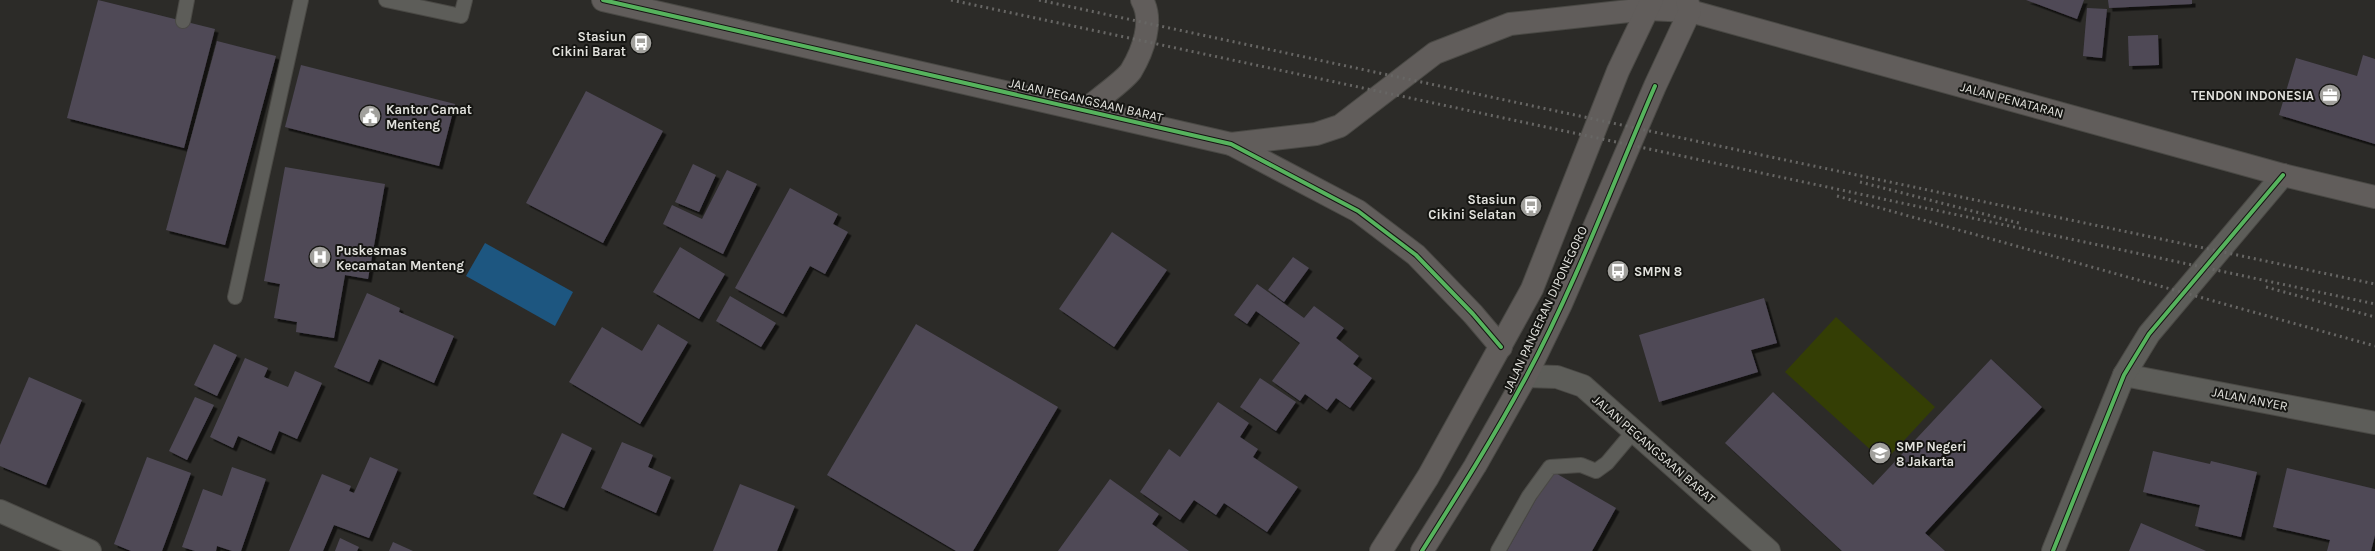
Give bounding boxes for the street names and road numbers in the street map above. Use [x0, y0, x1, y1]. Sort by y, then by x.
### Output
street label: JALAN PEGANGSAAN BARAT [1008, 75, 1165, 125]
street label: JALAN PENATARAN [1959, 79, 2065, 121]
street label: JALAN PANGERAN DIPONEGORO [1500, 224, 1590, 394]
street label: JALAN ANYER [2211, 384, 2289, 414]
street label: JALAN PEGANGSAAN BARAT [1590, 392, 1719, 507]

